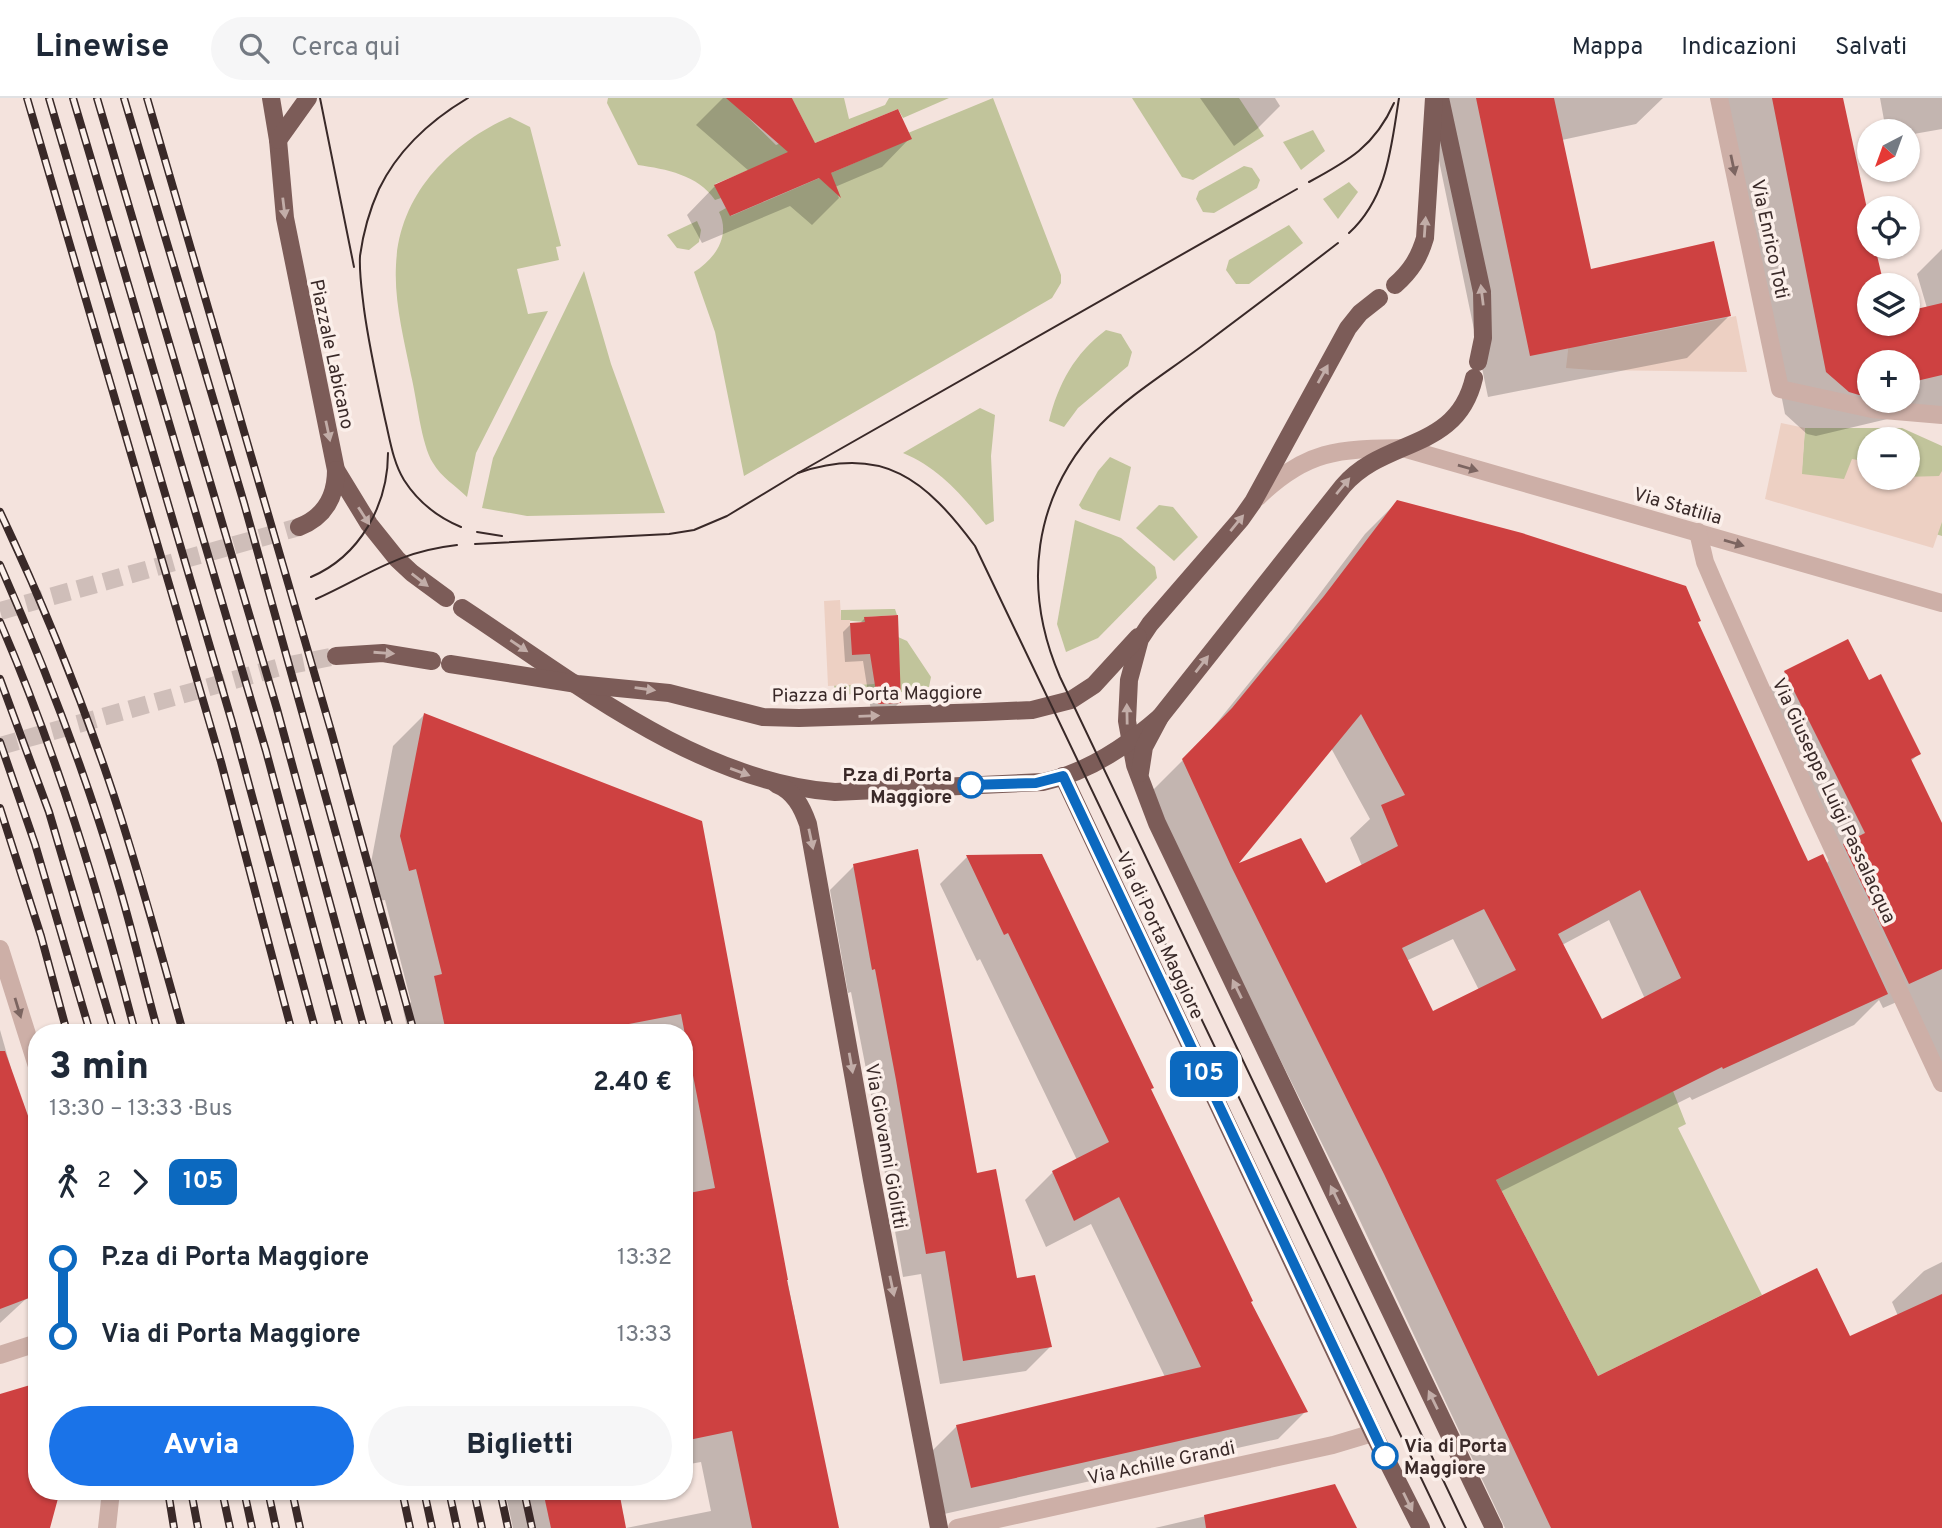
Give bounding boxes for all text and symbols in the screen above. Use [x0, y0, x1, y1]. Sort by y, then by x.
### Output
search box [211, 17, 701, 80]
text: Linewise [35, 27, 169, 69]
icon: search [235, 29, 273, 67]
text: Cerca qui [291, 32, 400, 65]
text: Mappa [1572, 33, 1643, 63]
text: Indicazioni [1681, 33, 1797, 63]
text: Salvati [1835, 33, 1907, 63]
north arrow [1857, 119, 1920, 182]
map controls [1857, 119, 1920, 490]
one-way arrow [1728, 154, 1739, 176]
street label: Via Enrico Toti [1745, 178, 1793, 301]
button: locate [1857, 196, 1920, 259]
one-way arrow [278, 197, 289, 219]
one-way arrow [1420, 215, 1431, 237]
button: layers [1857, 273, 1920, 336]
street label: Piazzale Labicano [303, 277, 359, 432]
one-way arrow [1477, 283, 1488, 305]
button: + [1857, 350, 1920, 413]
one-way arrow [1317, 364, 1329, 384]
one-way arrow [323, 420, 334, 442]
button: − [1857, 427, 1920, 490]
one-way arrow [1458, 464, 1479, 474]
one-way arrow [1336, 477, 1351, 495]
street label: Via Statilia [1630, 483, 1724, 531]
one-way arrow [358, 506, 371, 525]
one-way arrow [1229, 515, 1244, 532]
one-way arrow [1724, 538, 1745, 548]
one-way arrow [411, 572, 429, 586]
one-way arrow [510, 639, 528, 653]
one-way arrow [373, 648, 395, 659]
one-way arrow [1195, 655, 1210, 673]
street label: Via Giuseppe Luigi Passalacqua [1766, 675, 1901, 927]
street label: Piazza di Porta Maggiore [771, 681, 983, 709]
one-way arrow [634, 684, 656, 695]
one-way arrow [1121, 702, 1133, 724]
one-way arrow [858, 710, 880, 721]
place label: P.za di Porta Maggiore [843, 764, 952, 810]
one-way arrow [729, 767, 750, 778]
marker: P.za di Porta Maggiore [958, 772, 984, 798]
one-way arrow [806, 828, 817, 850]
street label: Via di Porta Maggiore [1110, 848, 1209, 1023]
one-way arrow [1231, 979, 1243, 999]
one-way arrow [14, 997, 24, 1018]
text: 3 min [49, 1044, 149, 1093]
line badge: 105 [1164, 1051, 1244, 1097]
one-way arrow [846, 1052, 857, 1074]
text: 105 [1184, 1059, 1224, 1089]
street label: Via Giovanni Giolitti [859, 1062, 911, 1231]
text: 2.40 € [593, 1067, 672, 1100]
text: 13:30 – 13:33 · Bus [49, 1095, 232, 1124]
icon: walk [49, 1163, 87, 1201]
icon: forward [121, 1163, 159, 1201]
text: 2 [97, 1167, 111, 1196]
text: 105 [183, 1167, 223, 1197]
one-way arrow [1329, 1185, 1341, 1205]
text: P.za di Porta Maggiore [101, 1242, 369, 1275]
text: 13:32 [617, 1244, 672, 1273]
one-way arrow [887, 1275, 898, 1297]
text: Via di Porta Maggiore [101, 1319, 361, 1352]
text: 13:33 [617, 1321, 672, 1350]
one-way arrow [1427, 1390, 1439, 1410]
button: Avvia [49, 1406, 354, 1486]
button: Biglietti [368, 1406, 672, 1486]
place label: Via di Porta Maggiore [1404, 1435, 1507, 1481]
street label: Via Achille Grandi [1086, 1437, 1237, 1491]
marker: Via di Porta Maggiore [1372, 1443, 1398, 1469]
one-way arrow [1402, 1492, 1414, 1512]

